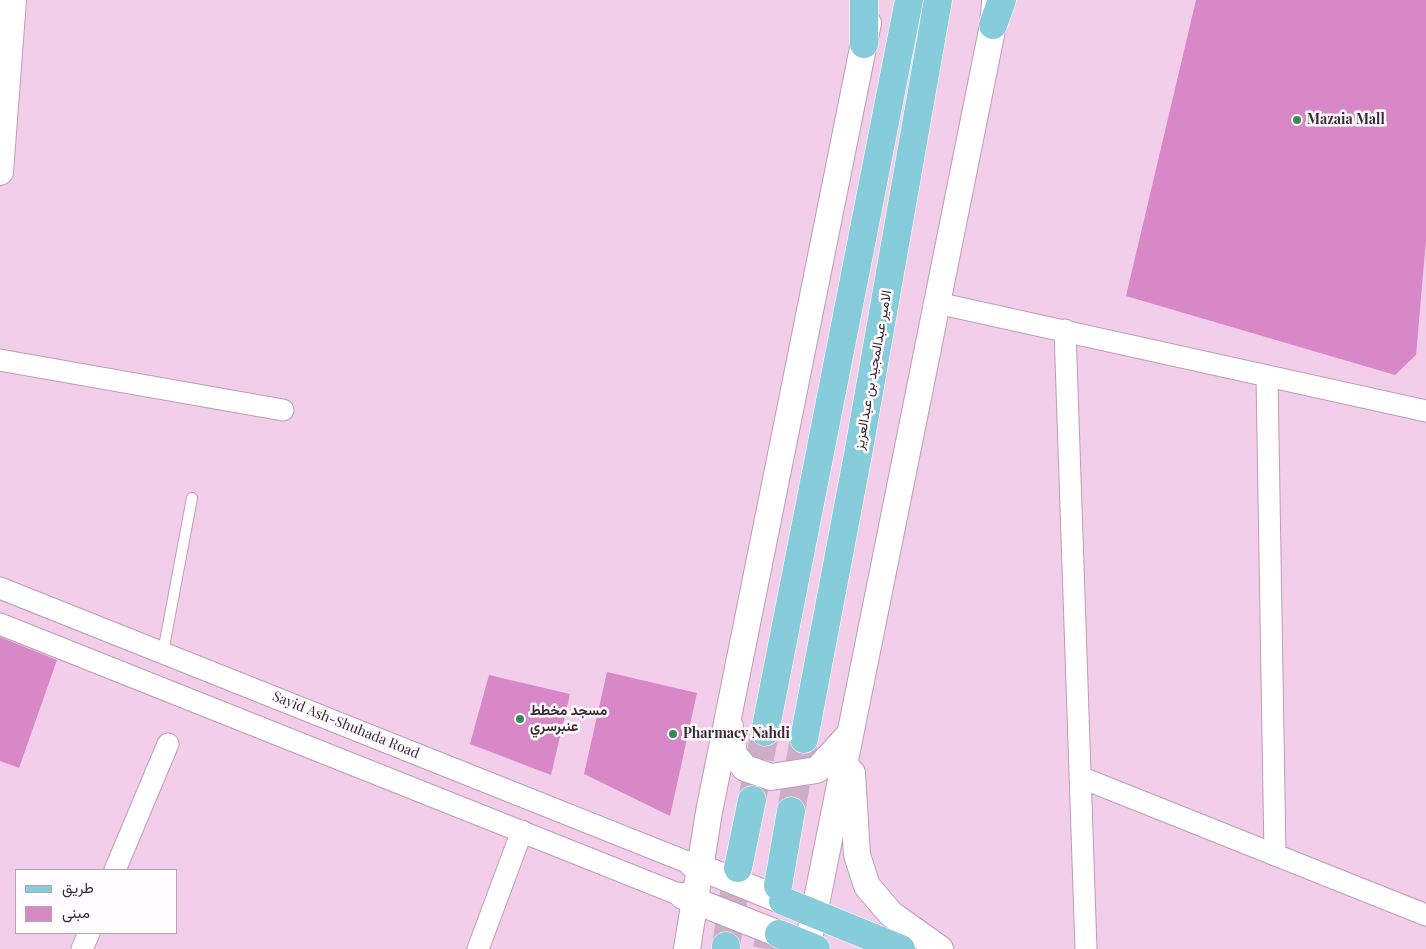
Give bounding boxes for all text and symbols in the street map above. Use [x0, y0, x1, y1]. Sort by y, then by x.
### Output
place label: Mazaia Mall [1307, 112, 1385, 128]
marker: Mazaia Mall [1291, 114, 1303, 126]
street label: الامير عبدالمجيد بن عبدالعزيز [851, 289, 895, 451]
street label: Sayid Ash-Shuhada Road [270, 688, 422, 762]
place label: مسجد مخطط عنبرسري [530, 703, 607, 736]
marker: مسجد مخطط عنبرسري [514, 713, 526, 725]
place label: Pharmacy Nahdi [683, 726, 790, 742]
marker: Pharmacy Nahdi [667, 728, 679, 740]
legend [15, 869, 178, 934]
text: طريق [62, 877, 94, 897]
text: مبنى [62, 902, 90, 922]

